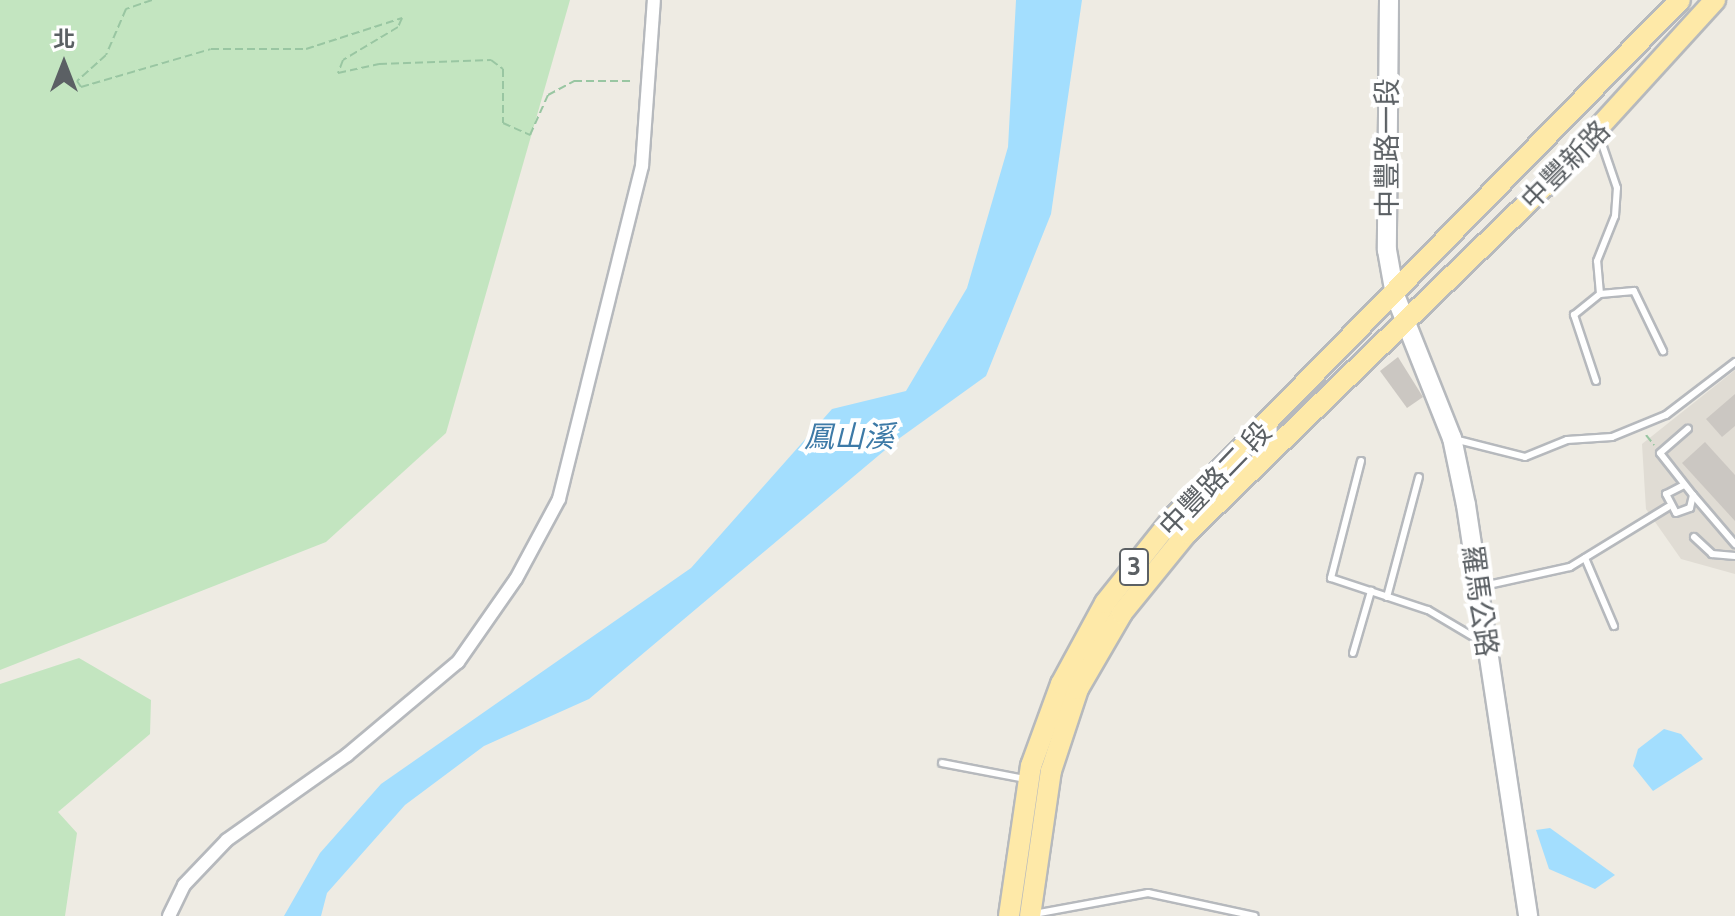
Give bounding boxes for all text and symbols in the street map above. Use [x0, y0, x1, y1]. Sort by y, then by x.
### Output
north arrow [24, 24, 104, 104]
text: 北 [53, 26, 75, 53]
street label: 中豐路一段 [1370, 78, 1404, 218]
street label: 中豐新路 [1514, 114, 1616, 216]
street label: 中豐路二 段 [1152, 415, 1278, 543]
water label: 鳳山溪 [804, 419, 894, 455]
street label: 羅馬公路 [1456, 543, 1504, 659]
road number: 3 [1118, 545, 1150, 589]

